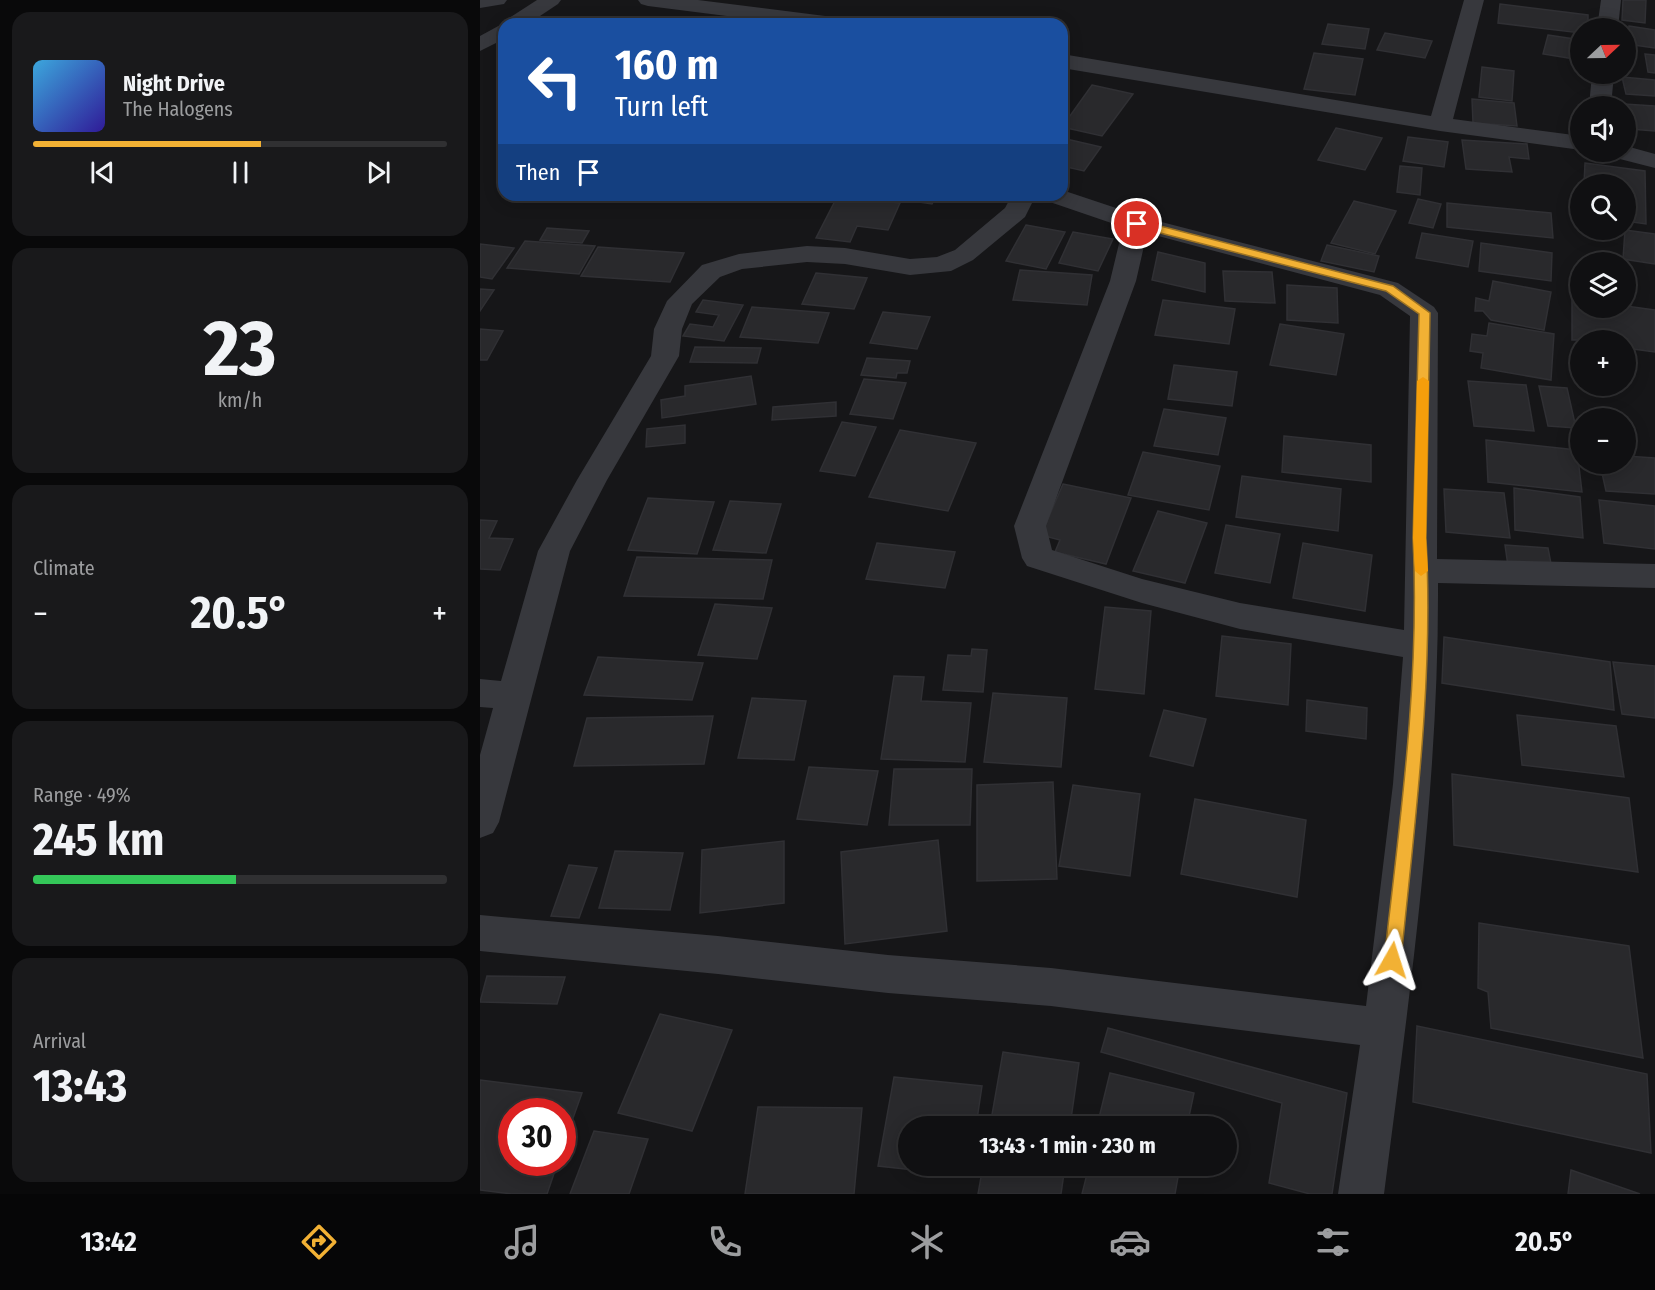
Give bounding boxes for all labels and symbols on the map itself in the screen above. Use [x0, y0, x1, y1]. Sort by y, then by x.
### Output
north arrow [1570, 18, 1636, 84]
pin [1111, 198, 1162, 249]
position arrow [1360, 928, 1424, 992]
speed limit sign: 30 [498, 1098, 576, 1176]

